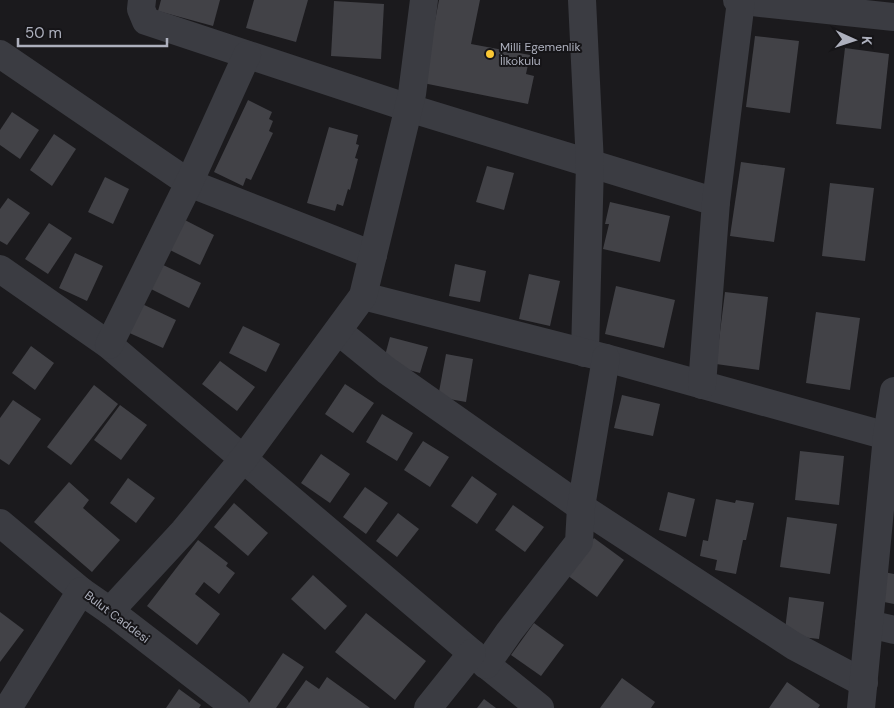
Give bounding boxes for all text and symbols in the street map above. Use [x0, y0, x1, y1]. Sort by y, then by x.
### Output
scale bar [18, 15, 166, 47]
north arrow [829, 15, 879, 65]
text: 50 m [25, 23, 62, 43]
text: K [858, 36, 876, 46]
place label: Milli Egemenlik İlkokulu [500, 39, 580, 69]
marker: Milli Egemenlik İlkokulu [484, 48, 496, 60]
street label: Bulut Caddesi [81, 587, 153, 647]

